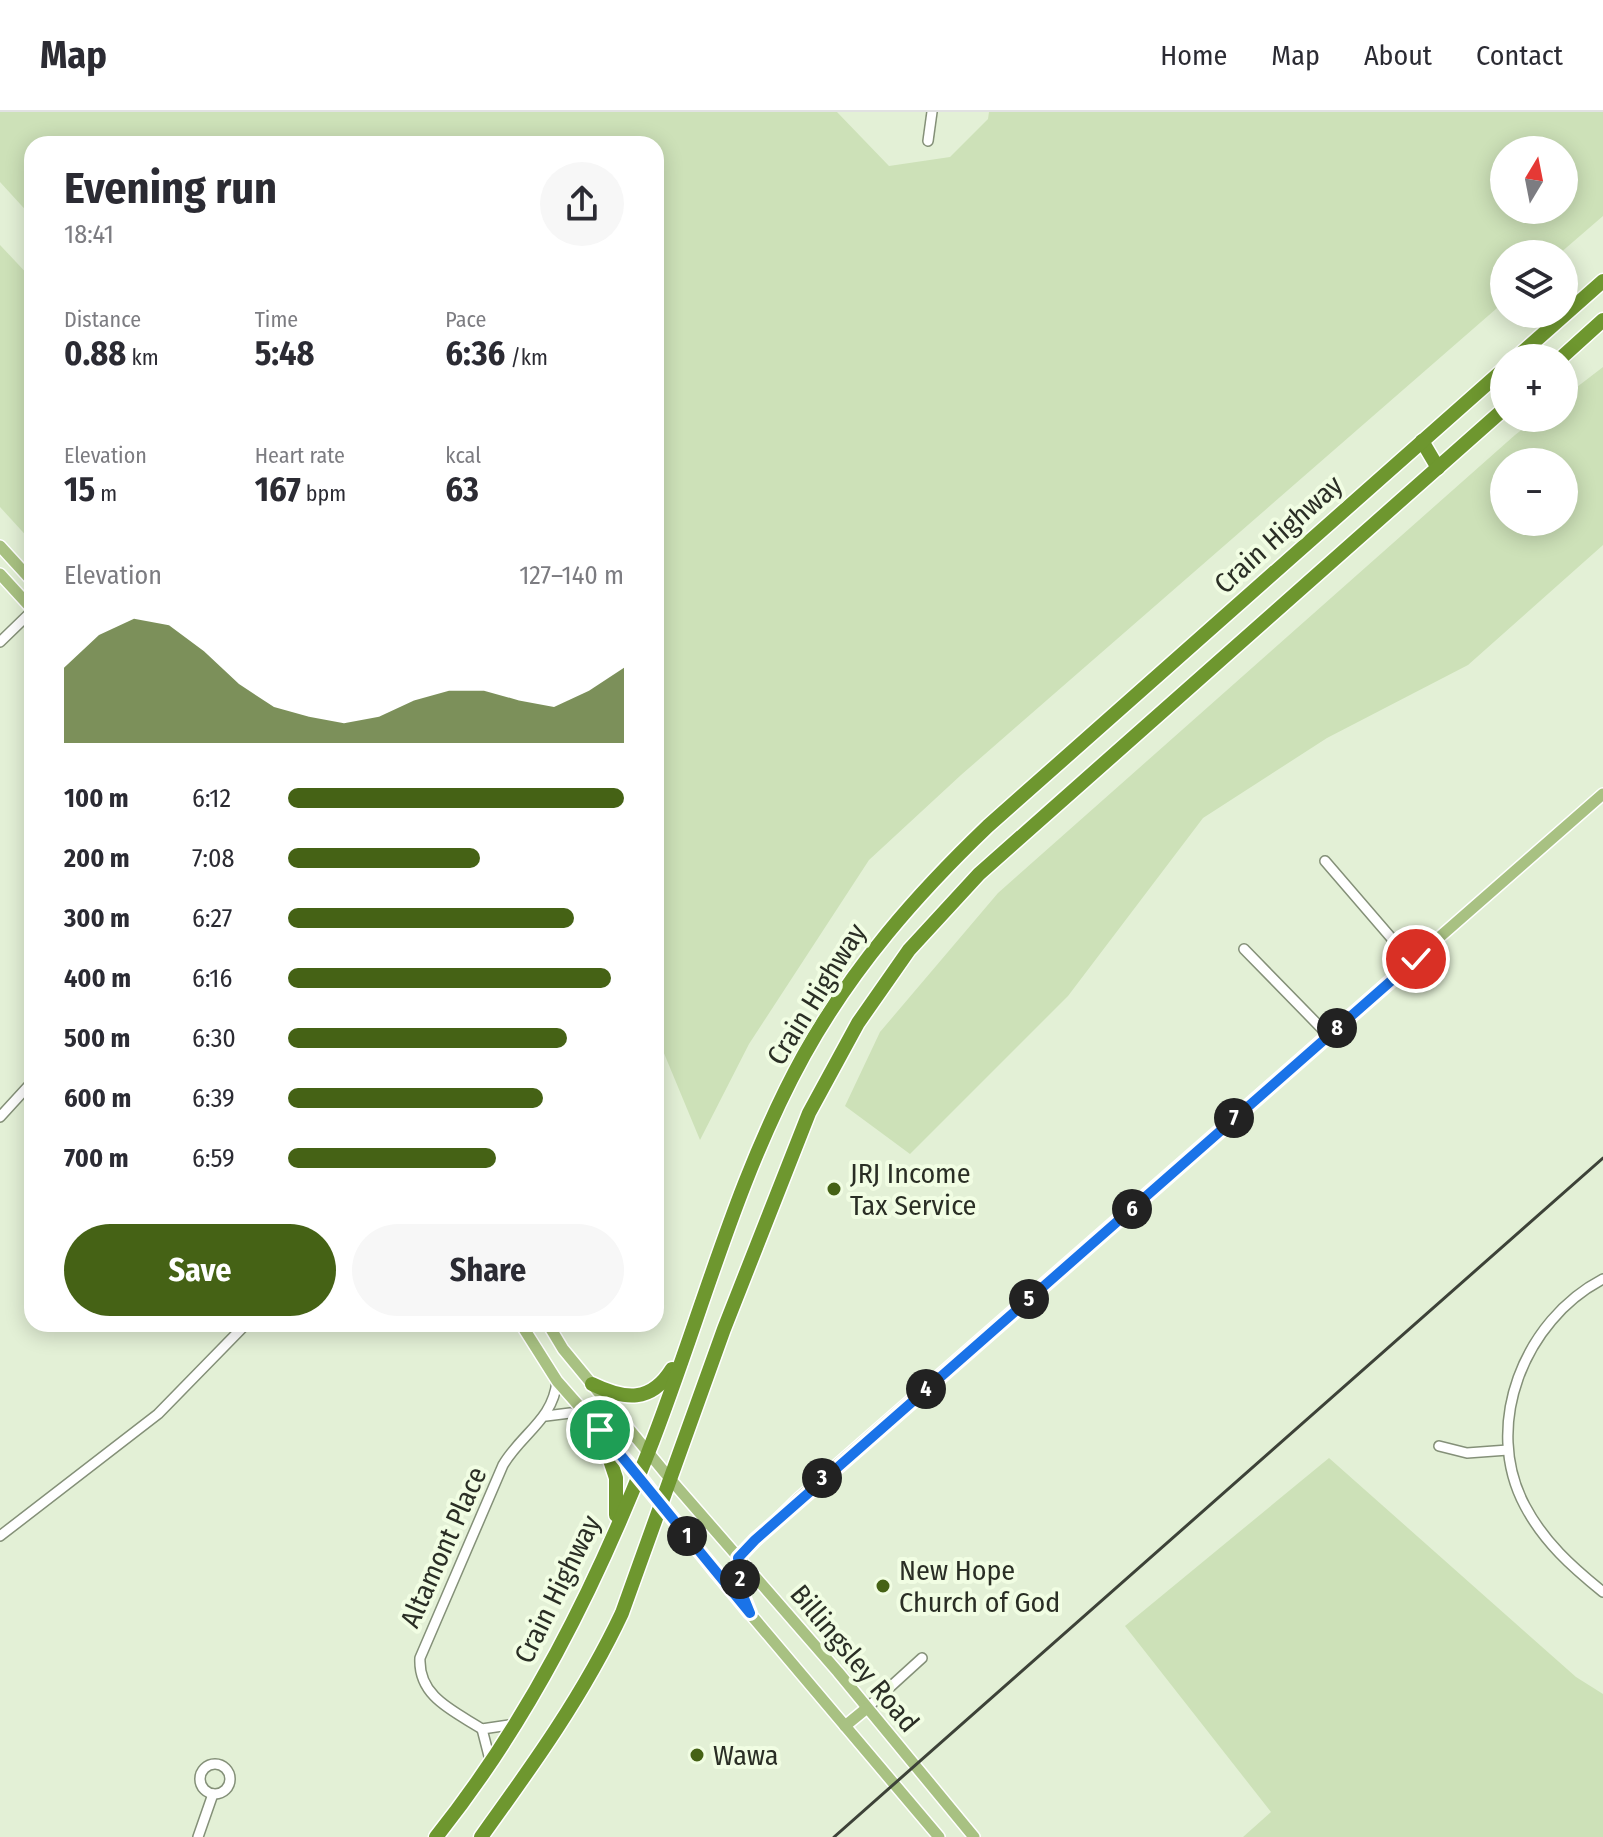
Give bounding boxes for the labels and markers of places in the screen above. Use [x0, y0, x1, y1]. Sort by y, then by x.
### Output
pin [1382, 925, 1450, 993]
pin: 8 [1317, 1008, 1357, 1048]
pin: 7 [1214, 1098, 1254, 1138]
place label: JRJ Income Tax Service [850, 1157, 976, 1222]
marker: JRJ Income Tax Service [825, 1180, 843, 1198]
pin: 6 [1112, 1189, 1152, 1229]
pin: 5 [1009, 1279, 1049, 1319]
pin: 4 [906, 1369, 946, 1409]
pin [566, 1396, 634, 1464]
pin: 3 [802, 1458, 842, 1498]
pin: 1 [667, 1516, 707, 1556]
place label: New Hope Church of God [899, 1554, 1060, 1619]
pin: 2 [720, 1559, 760, 1599]
marker: New Hope Church of God [874, 1577, 892, 1595]
place label: Wawa [713, 1739, 778, 1772]
marker: Wawa [688, 1746, 706, 1764]

